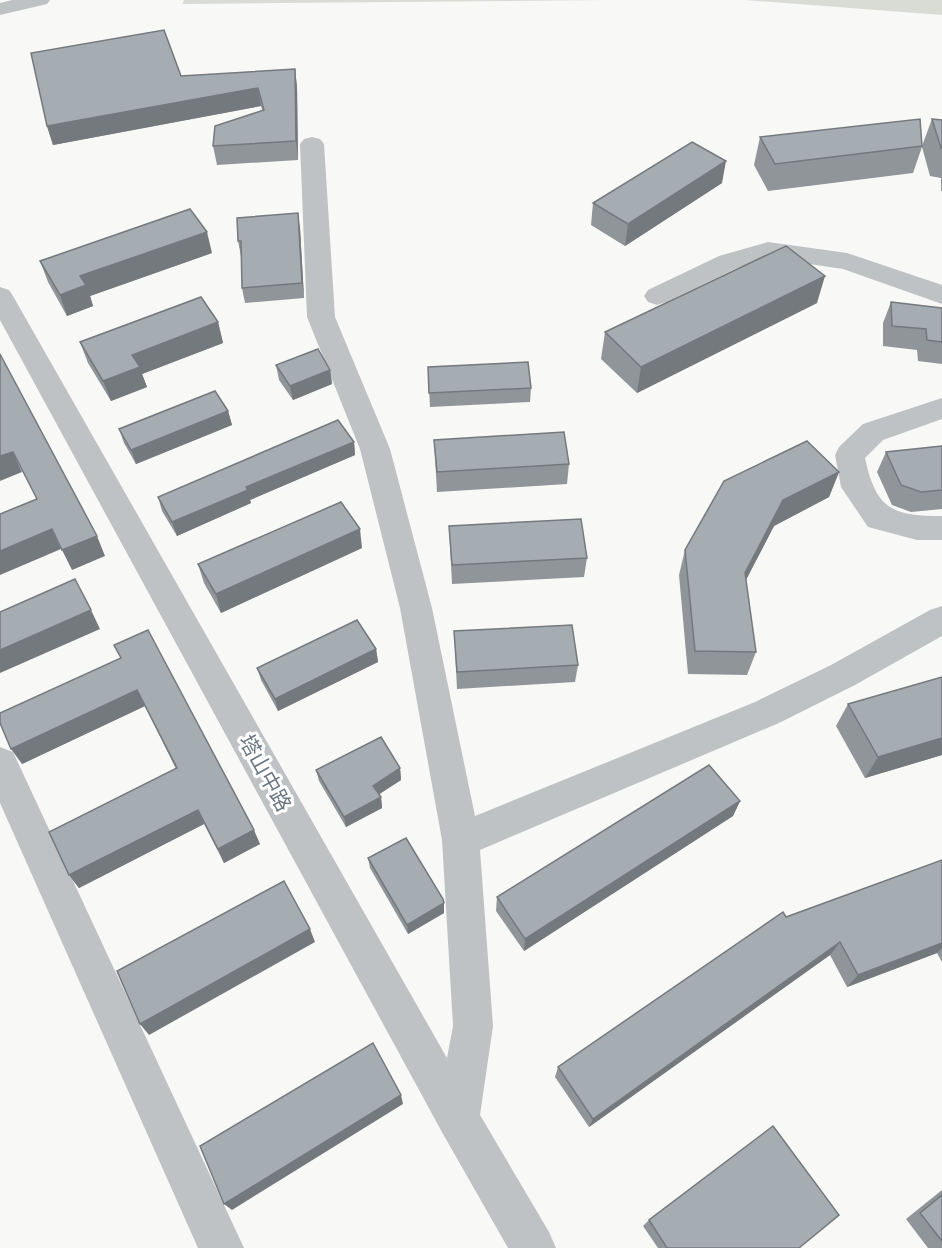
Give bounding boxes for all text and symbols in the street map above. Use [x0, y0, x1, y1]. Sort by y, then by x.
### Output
street label: 塔山中路 [235, 729, 298, 815]

